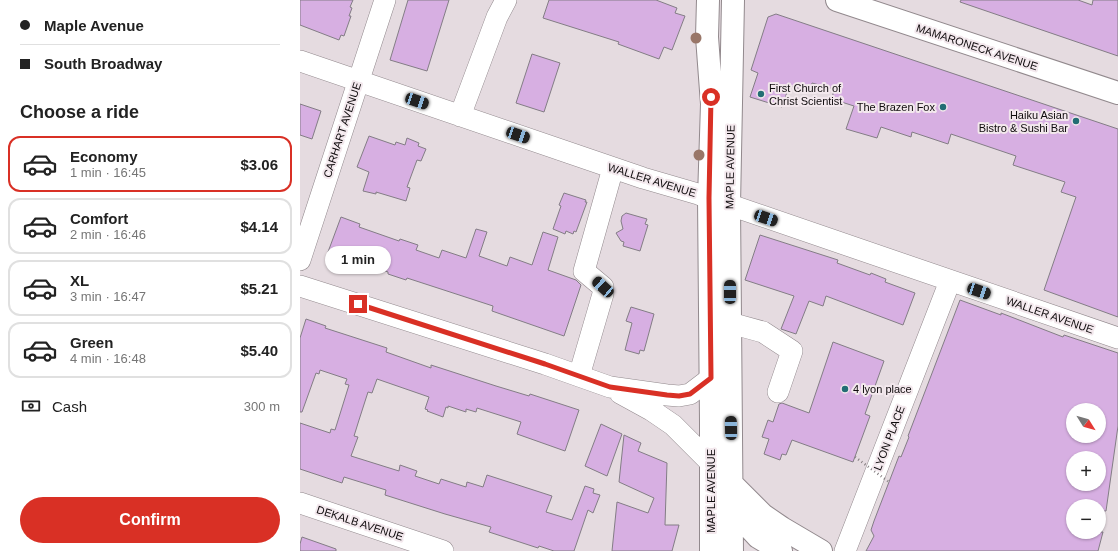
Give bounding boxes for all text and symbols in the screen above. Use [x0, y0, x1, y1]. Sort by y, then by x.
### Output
text: Maple Avenue [44, 17, 144, 34]
street label: MAMARONECK AVENUE [915, 22, 1039, 72]
text: South Broadway [44, 55, 162, 72]
street label: CARHART AVENUE [321, 81, 363, 179]
place label: First Church of Christ Scientist [769, 82, 842, 107]
route start [702, 88, 720, 106]
marker: First Church of Christ Scientist [756, 89, 766, 99]
car [404, 91, 430, 111]
place label: The Brazen Fox [857, 101, 935, 113]
text: Choose a ride [20, 102, 139, 122]
marker: The Brazen Fox [938, 102, 948, 112]
place label: Haiku Asian Bistro & Sushi Bar [979, 109, 1068, 134]
marker: Haiku Asian Bistro & Sushi Bar [1071, 116, 1081, 126]
car [505, 125, 531, 145]
street label: MAPLE AVENUE [723, 125, 737, 209]
icon: car [22, 146, 58, 182]
text: Economy [70, 148, 138, 165]
text: $3.06 [240, 156, 278, 173]
street label: WALLER AVENUE [606, 161, 698, 199]
text: 1 min · 16:45 [70, 165, 146, 180]
icon: car [22, 208, 58, 244]
car [753, 208, 779, 228]
text: Comfort [70, 210, 128, 227]
text: $4.14 [240, 218, 278, 235]
text: 2 min · 16:46 [70, 227, 146, 242]
callout: 1 min [325, 246, 391, 274]
text: 1 min [341, 252, 375, 267]
icon: car [22, 270, 58, 306]
text: XL [70, 272, 89, 289]
car [590, 275, 616, 299]
text: $5.21 [240, 280, 278, 297]
car [724, 280, 736, 304]
car [966, 281, 992, 301]
text: 3 min · 16:47 [70, 289, 146, 304]
street label: WALLER AVENUE [1005, 294, 1095, 336]
route end [349, 295, 367, 313]
icon: car [22, 332, 58, 368]
text: Green [70, 334, 113, 351]
text: $5.40 [240, 342, 278, 359]
text: 4 min · 16:48 [70, 351, 146, 366]
place label: 4 lyon place [853, 383, 912, 395]
marker: 4 lyon place [840, 384, 850, 394]
icon: cash [20, 395, 42, 417]
text: Cash [52, 398, 87, 415]
text: 300 m [244, 399, 280, 414]
north arrow [1066, 403, 1106, 443]
map controls [1066, 403, 1106, 539]
street label: LYON PLACE [871, 404, 907, 472]
car [725, 416, 737, 440]
street label: MAPLE AVENUE [705, 449, 717, 533]
button: + [1066, 451, 1106, 491]
button: Confirm [20, 497, 280, 543]
button: − [1066, 499, 1106, 539]
street label: DEKALB AVENUE [315, 503, 405, 543]

